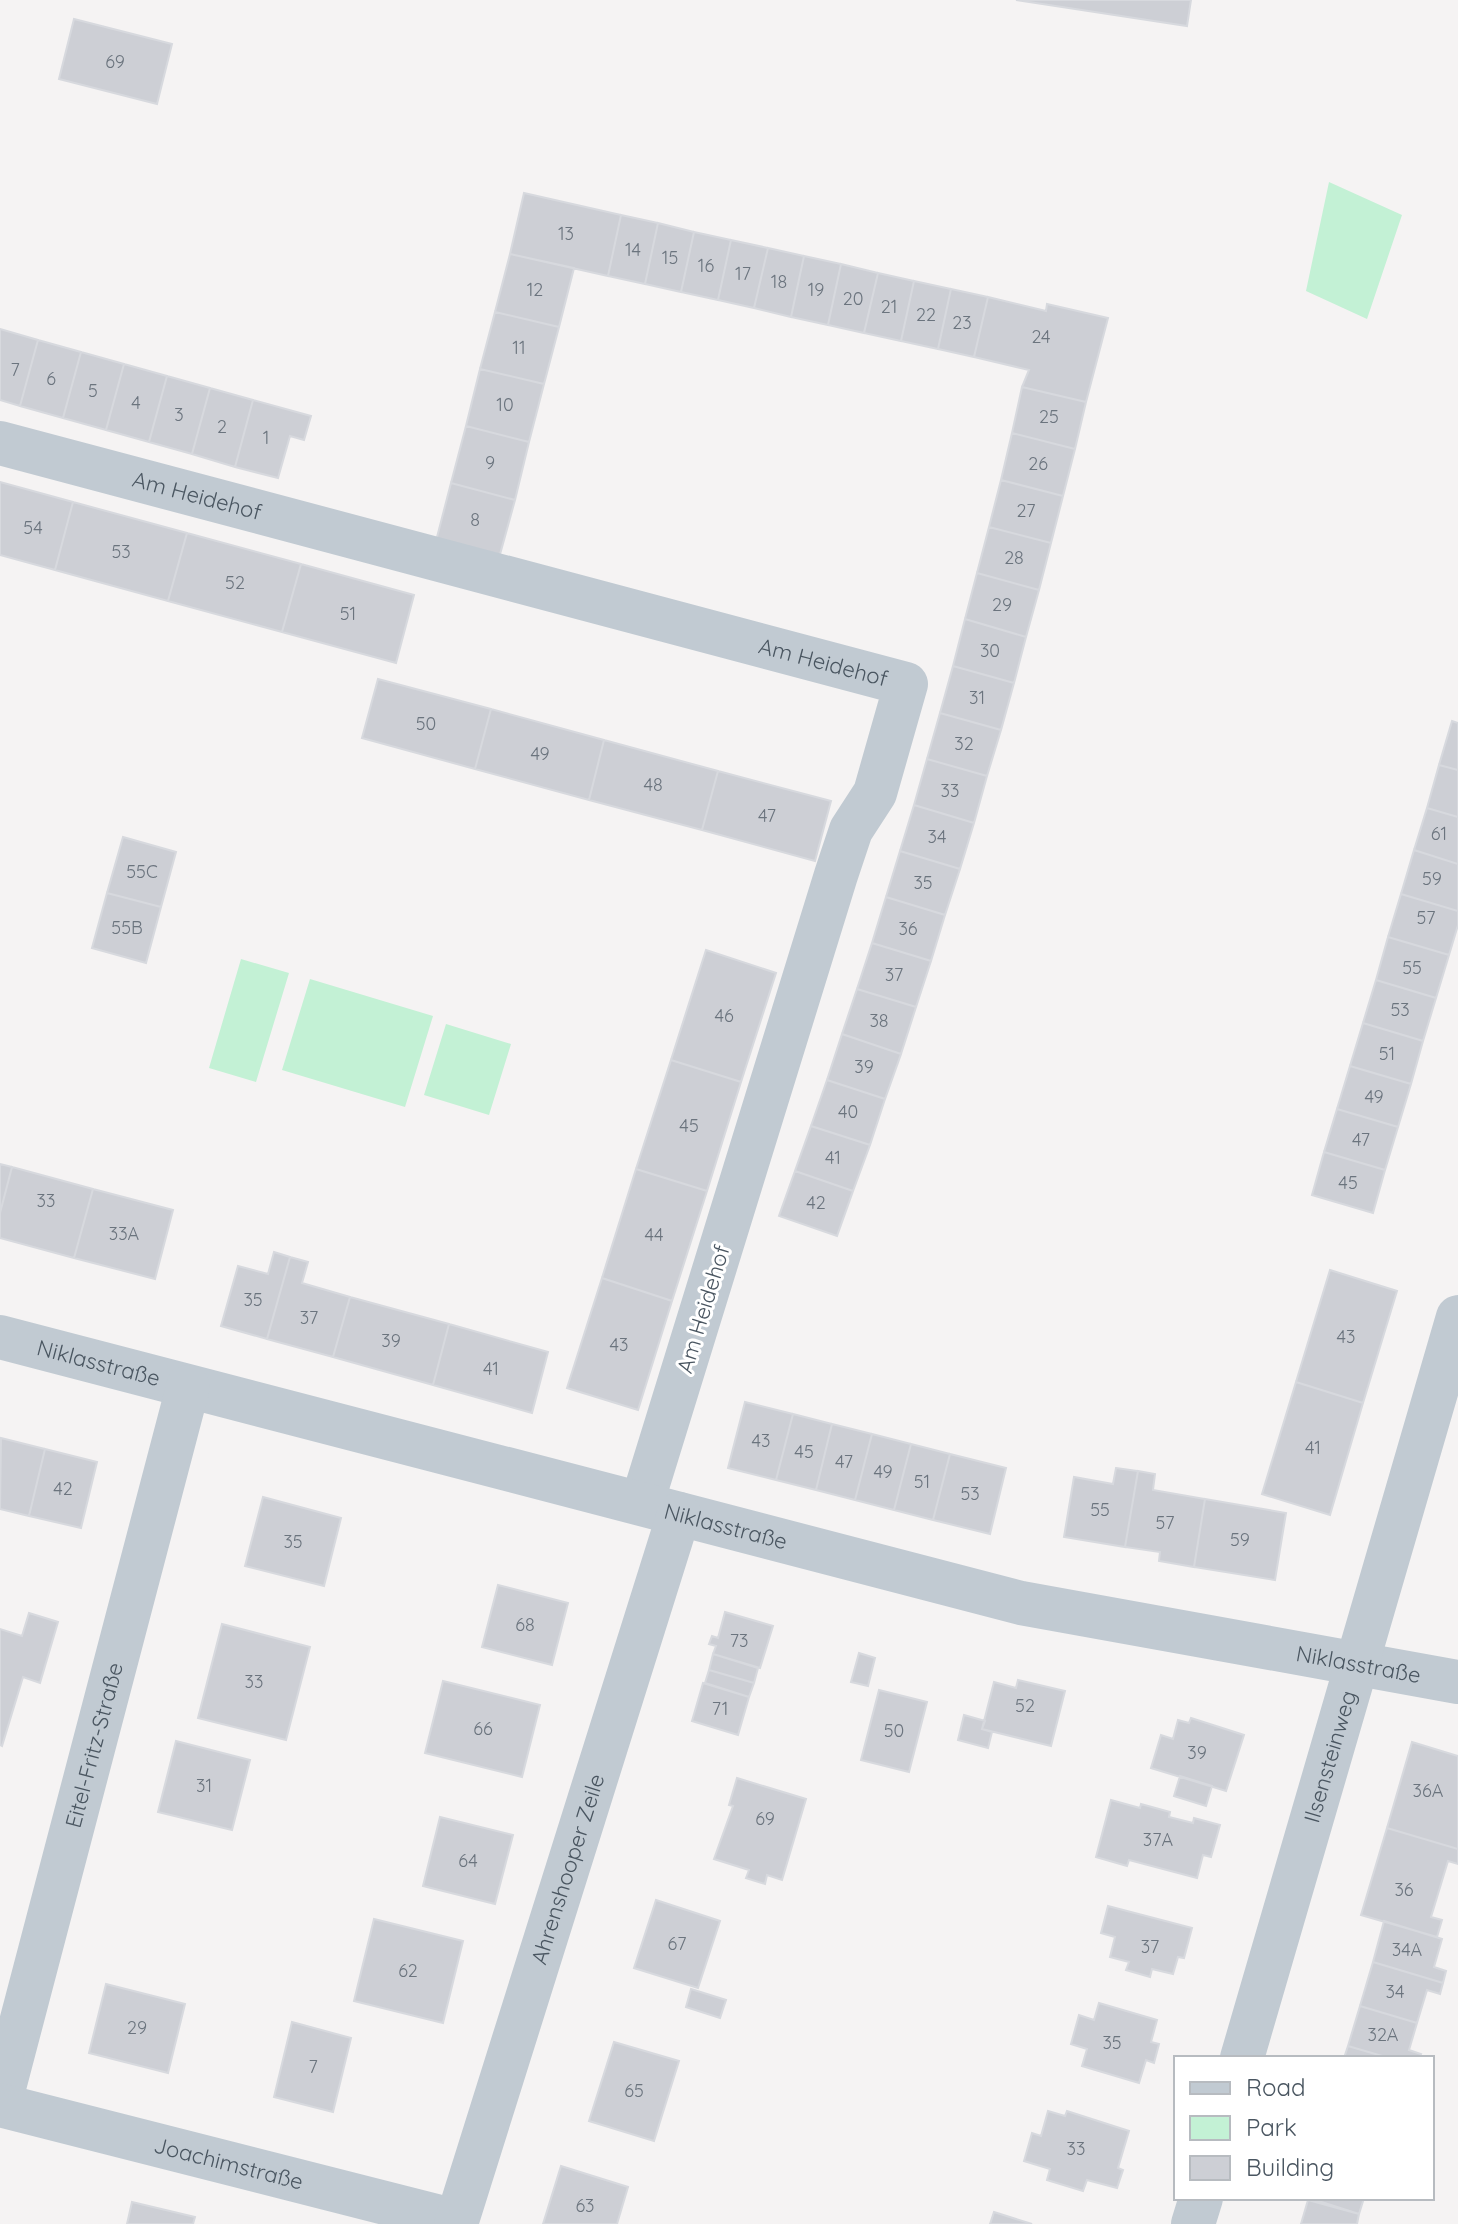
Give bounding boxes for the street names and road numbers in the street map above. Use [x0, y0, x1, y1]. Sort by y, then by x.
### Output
street label: Am Heidehof [129, 465, 265, 526]
street label: Am Heidehof [756, 631, 891, 693]
street label: Am Heidehof [670, 1241, 736, 1377]
street label: Niklasstraße [34, 1333, 163, 1392]
street label: Niklasstraße [661, 1497, 790, 1556]
street label: Niklasstraße [1294, 1639, 1423, 1689]
street label: Eitel-Fritz-Straße [59, 1659, 129, 1831]
street label: Ilsensteinweg [1297, 1687, 1362, 1826]
street label: Ahrenshooper Zeile [524, 1770, 611, 1968]
street label: Joachimstraße [151, 2131, 306, 2196]

